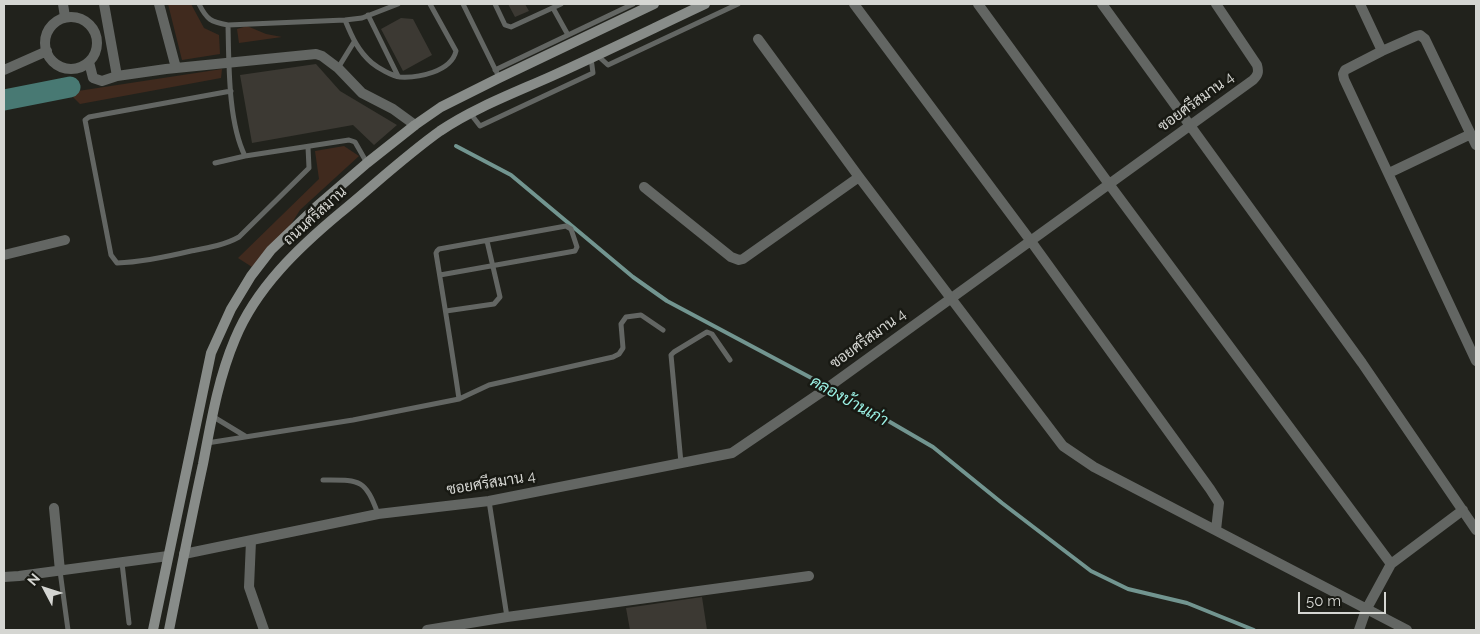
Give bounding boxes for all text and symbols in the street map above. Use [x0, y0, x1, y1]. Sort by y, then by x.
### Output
street label: ซอยศรีสมาน 4 [1154, 68, 1238, 136]
street label: ถนนศรีสมาน [280, 183, 350, 249]
street label: ซอยศรีสมาน 4 [826, 305, 910, 373]
water label: คลองบ้านเก่า [807, 372, 891, 430]
street label: ซอยศรีสมาน 4 [445, 467, 537, 499]
north arrow [20, 564, 70, 614]
text: N [24, 570, 43, 589]
scale bar [1300, 582, 1388, 614]
text: 50 m [1306, 592, 1341, 610]

